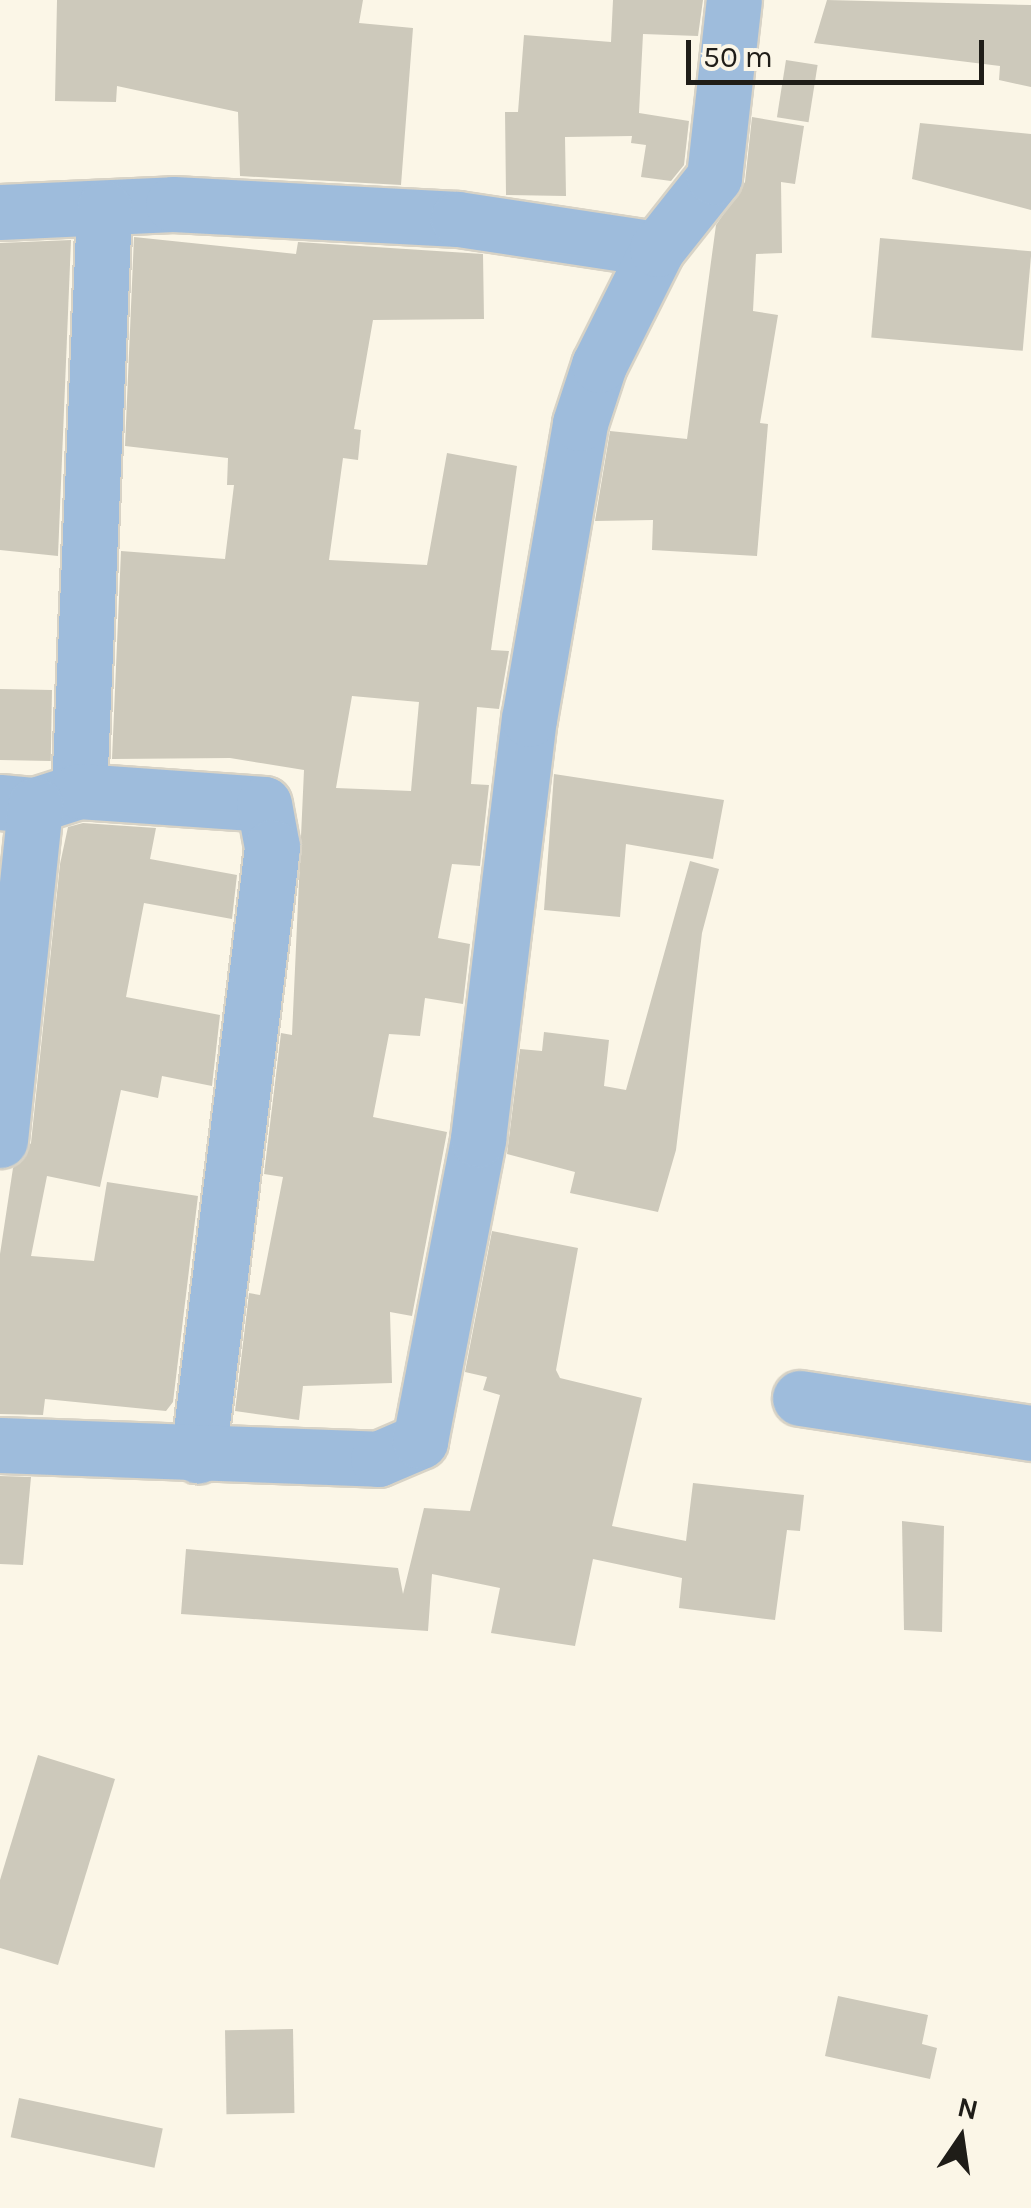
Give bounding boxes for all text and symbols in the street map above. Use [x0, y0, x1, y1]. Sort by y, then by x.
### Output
scale bar [691, 20, 988, 82]
text: 50 m [703, 39, 773, 75]
north arrow [911, 2088, 1011, 2188]
text: N [954, 2090, 981, 2127]

